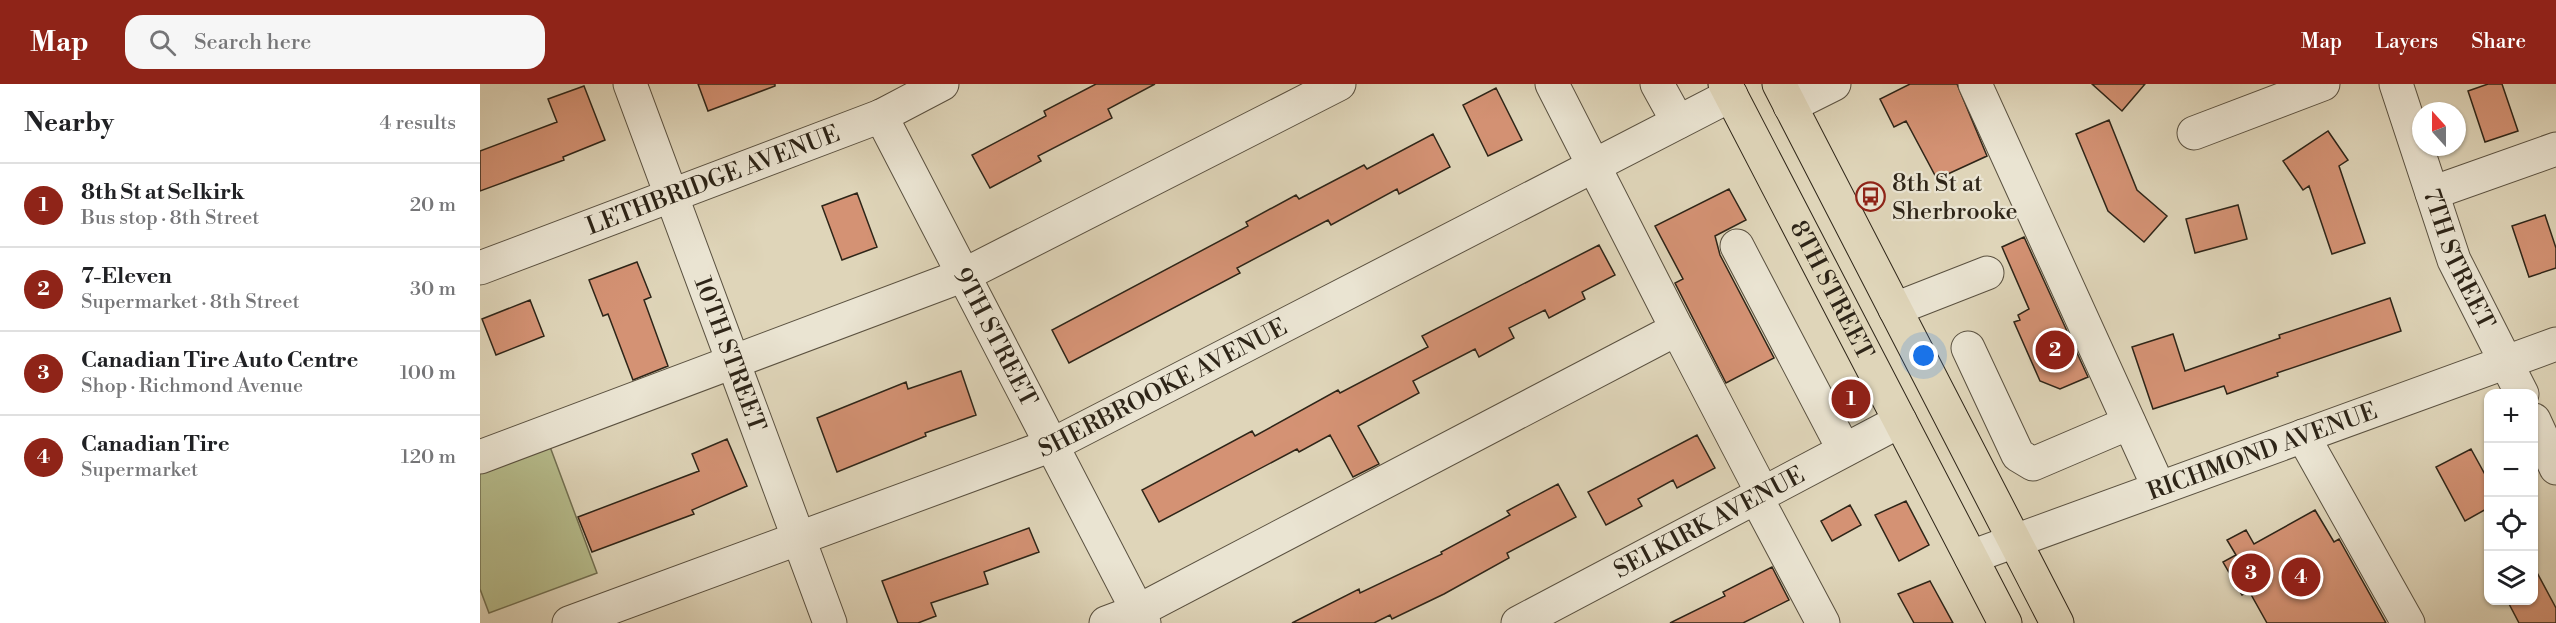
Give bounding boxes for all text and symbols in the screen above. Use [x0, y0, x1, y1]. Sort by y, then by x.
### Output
search box [125, 15, 545, 69]
text: Map [30, 25, 89, 60]
icon: search [146, 26, 179, 59]
text: Search here [194, 29, 311, 56]
text: Map [2301, 29, 2342, 55]
text: Layers [2375, 29, 2438, 55]
text: Share [2471, 29, 2526, 55]
north arrow [2412, 102, 2466, 156]
text: Nearby [24, 107, 114, 139]
text: 4 results [379, 111, 456, 136]
street label: LETHBRIDGE AVENUE [582, 119, 844, 242]
place label: 8th St at Sherbrooke [1892, 169, 2018, 227]
text: 8th St at Selkirk [81, 179, 244, 206]
bus stop icon: 8th St at Sherbrooke [1855, 181, 1887, 213]
street label: 7TH STREET [2416, 185, 2501, 335]
text: 1 [39, 193, 48, 218]
text: 20 m [410, 193, 456, 218]
text: Bus stop · 8th Street [81, 206, 259, 231]
street label: 8TH STREET [1783, 216, 1880, 365]
text: 7-Eleven [81, 263, 172, 290]
street label: 9TH STREET [946, 263, 1043, 412]
street label: 10TH STREET [687, 273, 772, 436]
text: 2 [37, 277, 50, 302]
text: 30 m [410, 277, 456, 302]
text: Supermarket · 8th Street [81, 290, 300, 315]
street label: SHERBROOKE AVENUE [1034, 312, 1292, 465]
pin: 2 [2036, 328, 2074, 372]
your location [1909, 341, 1938, 370]
text: Canadian Tire Auto Centre [81, 347, 358, 374]
text: 3 [37, 361, 50, 386]
text: 100 m [400, 361, 456, 386]
text: Shop · Richmond Avenue [81, 374, 303, 399]
pin: 1 [1832, 376, 1870, 422]
map controls [2484, 389, 2538, 605]
button: + [2484, 389, 2538, 443]
street label: RICHMOND AVENUE [2144, 396, 2382, 507]
text: Canadian Tire [81, 431, 230, 458]
button: − [2484, 443, 2538, 497]
text: 4 [37, 445, 50, 470]
text: 120 m [401, 445, 456, 470]
text: Supermarket [81, 458, 198, 483]
street label: SELKIRK AVENUE [1609, 460, 1810, 586]
button: locate [2484, 497, 2538, 551]
pin: 3 [2232, 550, 2270, 596]
button: layers [2484, 551, 2538, 605]
pin: 4 [2282, 554, 2320, 600]

